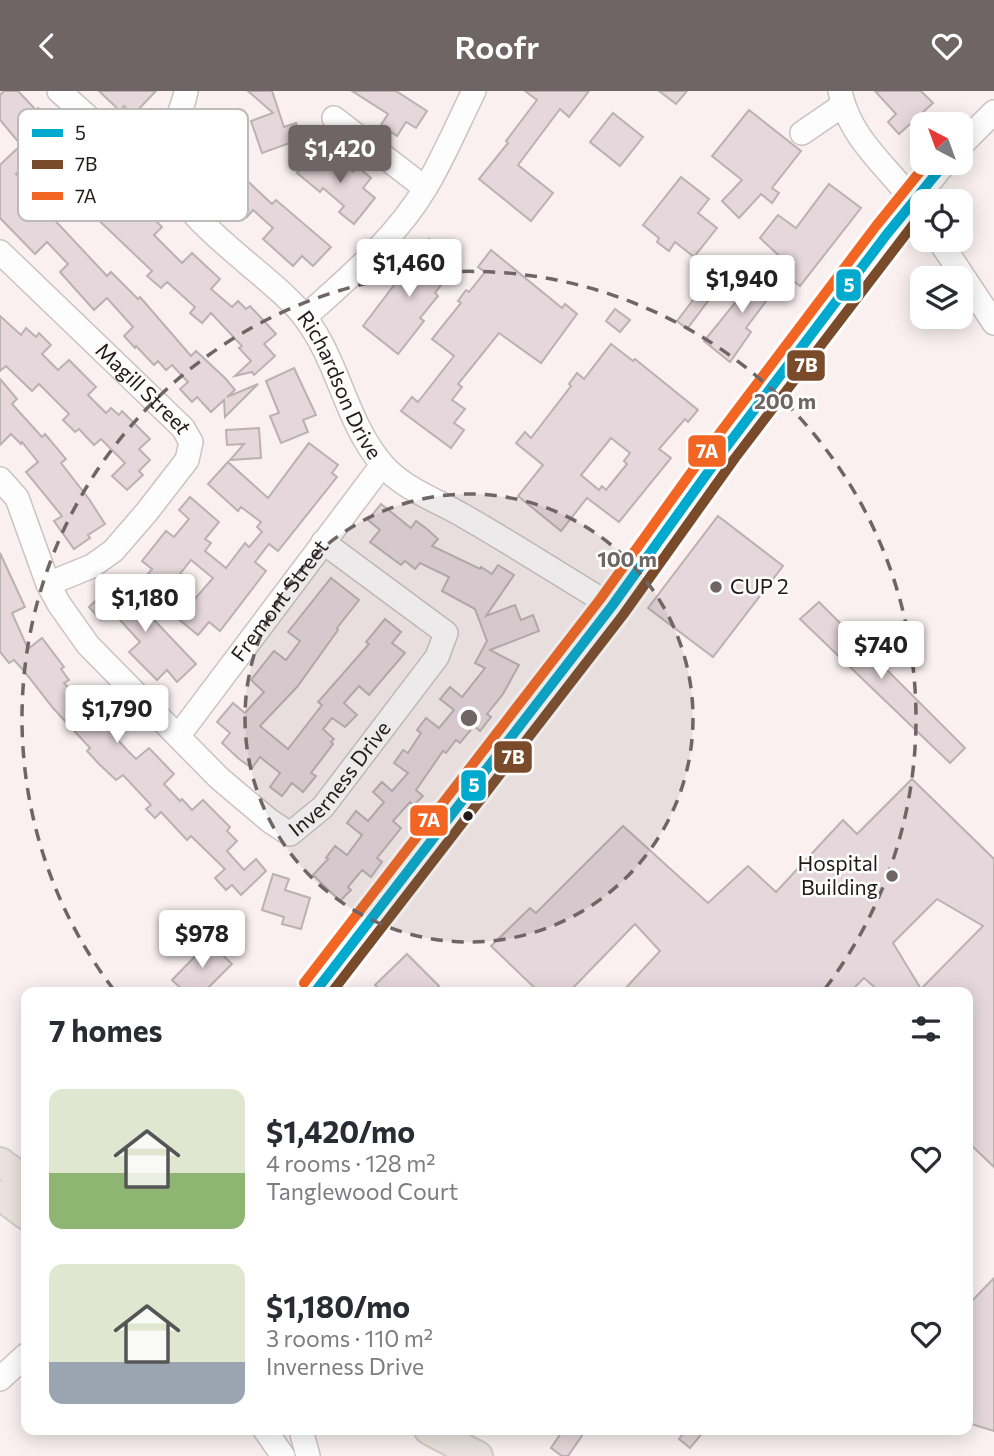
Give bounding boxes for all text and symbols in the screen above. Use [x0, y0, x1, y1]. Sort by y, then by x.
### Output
text: Roofr [455, 26, 539, 66]
icon: back [28, 27, 66, 65]
icon: heart [928, 27, 966, 65]
legend [18, 109, 248, 221]
north arrow [910, 112, 973, 175]
map controls [910, 112, 973, 329]
text: 5 [75, 121, 86, 144]
pin: $1,420 [283, 125, 397, 185]
text: $1,420 [304, 134, 376, 162]
text: 7B [75, 152, 97, 175]
text: 7A [75, 184, 97, 207]
button: locate [910, 189, 973, 252]
pin: $1,460 [352, 239, 466, 299]
text: $1,460 [373, 248, 445, 276]
pin: $1,940 [685, 255, 799, 315]
text: $1,940 [706, 264, 778, 292]
button: layers [910, 266, 973, 329]
line badge: 5 [835, 268, 862, 302]
text: 5 [843, 273, 855, 296]
street label: Richardson Drive [293, 305, 388, 463]
street label: Magill Street [91, 337, 198, 438]
line badge: 7B [786, 349, 826, 382]
text: 7B [794, 353, 818, 376]
text: 200 m [754, 388, 816, 413]
line badge: 7A [687, 434, 727, 468]
text: 7A [696, 439, 719, 462]
street label: Fremont Street [225, 534, 333, 666]
text: 100 m [597, 546, 657, 571]
place label: CUP 2 [730, 573, 789, 598]
pin: $1,180 [88, 575, 202, 634]
marker: CUP 2 [708, 579, 724, 595]
text: $1,180 [111, 583, 179, 611]
pin: $740 [840, 621, 922, 681]
text: $740 [854, 630, 908, 658]
pin: $1,790 [60, 685, 174, 745]
text: $1,790 [81, 694, 153, 722]
centre of rings [457, 706, 481, 730]
street label: Inverness Drive [283, 715, 395, 841]
line badge: 7B [493, 740, 533, 774]
text: 7B [501, 745, 525, 768]
line badge: 5 [460, 769, 487, 802]
text: 5 [468, 773, 480, 796]
line badge: 7A [409, 804, 449, 837]
text: 7A [418, 808, 441, 831]
unlabelled marker [461, 809, 475, 823]
place label: Hospital Building [798, 850, 878, 899]
marker: Hospital Building [884, 868, 900, 884]
pin: $978 [161, 911, 243, 970]
text: $978 [175, 919, 229, 947]
icon: filters [907, 1010, 945, 1048]
text: 7 homes [49, 1011, 162, 1048]
text: $1,420/mo [266, 1112, 415, 1149]
icon: home [105, 1117, 189, 1201]
icon: heart [907, 1140, 945, 1178]
text: 4 rooms · 128 m² [266, 1149, 435, 1177]
text: Tanglewood Court [266, 1177, 458, 1205]
text: $1,180/mo [266, 1287, 410, 1324]
icon: home [105, 1292, 189, 1376]
icon: heart [907, 1315, 945, 1353]
text: 3 rooms · 110 m² [266, 1324, 433, 1352]
text: Inverness Drive [266, 1352, 424, 1380]

